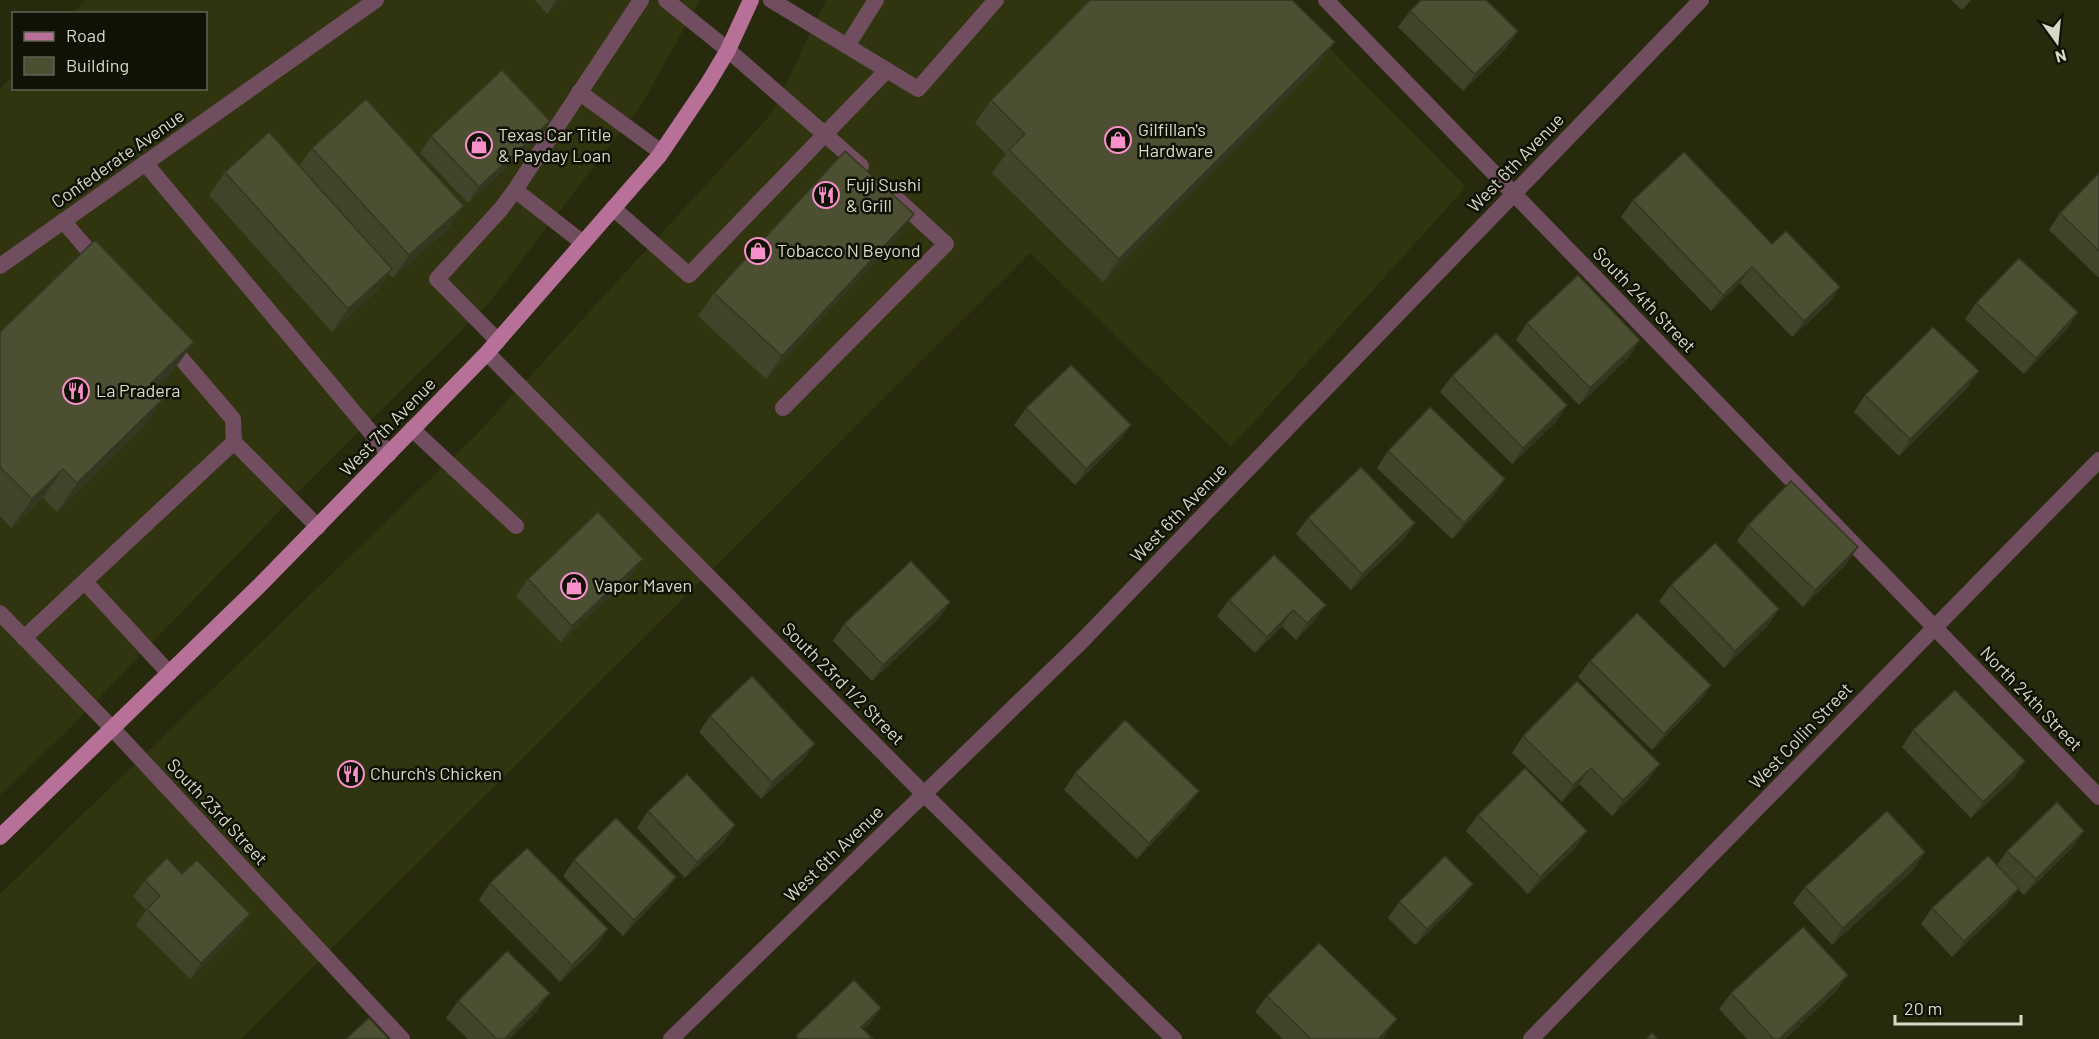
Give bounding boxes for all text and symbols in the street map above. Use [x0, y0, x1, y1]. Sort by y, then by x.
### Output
legend [12, 12, 207, 90]
north arrow [2027, 12, 2087, 72]
text: Road [66, 24, 106, 46]
text: N [2053, 46, 2069, 68]
text: Building [66, 54, 129, 76]
street label: Confederate Avenue [47, 104, 188, 212]
street label: West 6th Avenue [1462, 108, 1568, 217]
place label: Gilfillan's Hardware [1138, 118, 1213, 161]
place label: Texas Car Title & Payday Loan [498, 123, 611, 166]
shop icon: Gilfillan's Hardware [1103, 125, 1133, 155]
shop icon: Texas Car Title & Payday Loan [464, 130, 494, 160]
place label: Fuji Sushi & Grill [846, 173, 921, 216]
restaurant icon: Fuji Sushi & Grill [811, 180, 841, 210]
shop icon: Tobacco N Beyond [743, 236, 773, 266]
place label: Tobacco N Beyond [777, 239, 920, 261]
street label: South 24th Street [1589, 242, 1701, 357]
street label: West 7th Avenue [335, 372, 440, 480]
restaurant icon: La Pradera [61, 376, 91, 406]
place label: La Pradera [96, 379, 181, 401]
street label: West 6th Avenue [1125, 458, 1231, 567]
shop icon: Vapor Maven [559, 571, 589, 601]
place label: Vapor Maven [594, 574, 692, 596]
street label: South 23rd 1/2 Street [778, 617, 910, 749]
street label: North 24th Street [1976, 641, 2087, 755]
street label: West Collin Street [1744, 678, 1857, 793]
street label: South 23rd Street [163, 753, 273, 869]
restaurant icon: Church's Chicken [336, 759, 366, 789]
place label: Church's Chicken [370, 762, 502, 784]
street label: West 6th Avenue [779, 800, 888, 906]
scale bar [1895, 988, 2021, 1026]
text: 20 m [1904, 997, 1942, 1019]

